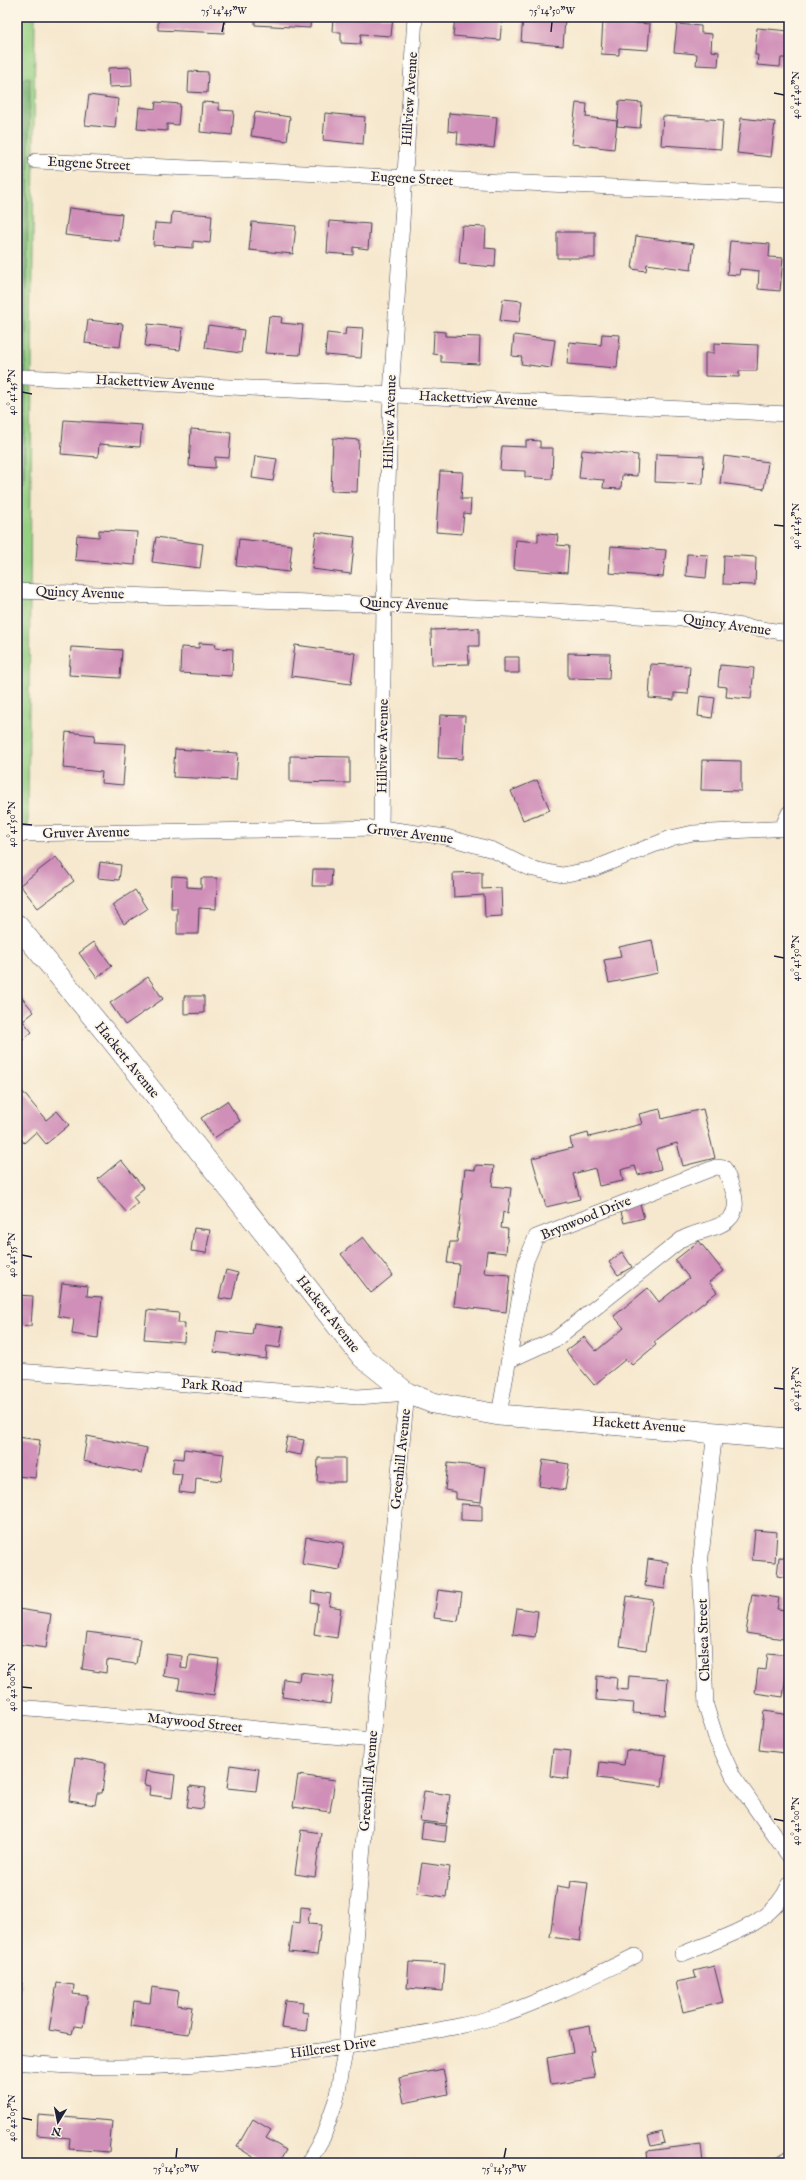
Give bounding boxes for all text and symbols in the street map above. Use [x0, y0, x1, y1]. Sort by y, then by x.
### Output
text: 75°14'45"W [201, 5, 247, 18]
text: 75°14'50"W [529, 5, 575, 18]
street label: Hillview Avenue [398, 51, 422, 147]
text: 40°41'40"N [790, 71, 803, 119]
street label: Eugene Street [47, 153, 131, 175]
street label: Eugene Street [370, 168, 454, 190]
text: 40°41'45"N [6, 368, 19, 415]
street label: Hackettview Avenue [95, 371, 215, 395]
street label: Hillview Avenue [379, 374, 401, 470]
street label: Hackettview Avenue [418, 387, 538, 411]
text: 40°41'45"N [790, 502, 803, 549]
street label: Quincy Avenue [35, 582, 125, 604]
street label: Quincy Avenue [359, 593, 449, 615]
street label: Quincy Avenue [682, 610, 773, 640]
street label: Hillview Avenue [373, 698, 393, 793]
text: 40°41'50"N [6, 800, 19, 847]
street label: Gruver Avenue [366, 820, 455, 848]
street label: Gruver Avenue [42, 823, 130, 843]
text: 40°41'50"N [790, 934, 803, 981]
street label: Hackett Avenue [91, 1018, 164, 1102]
street label: Brynwood Drive [538, 1191, 634, 1244]
text: 40°41'55"N [6, 1232, 19, 1278]
street label: Hackett Avenue [292, 1272, 364, 1357]
text: 40°41'55"N [790, 1366, 803, 1412]
street label: Park Road [181, 1375, 244, 1397]
street label: Greenhill Avenue [387, 1407, 415, 1510]
street label: Hackett Avenue [592, 1413, 687, 1437]
street label: Chelsea Street [694, 1598, 714, 1682]
text: 40°42'00"N [6, 1662, 19, 1711]
street label: Maywood Street [147, 1709, 244, 1737]
street label: Greenhill Avenue [356, 1729, 382, 1832]
text: 40°42'00"N [790, 1796, 803, 1845]
street label: Hillcrest Drive [289, 2033, 378, 2063]
text: 40°42'05"N [6, 2094, 19, 2142]
north arrow [38, 2102, 78, 2142]
text: N [50, 2123, 63, 2139]
text: 75°14'50"W [153, 2163, 199, 2176]
text: 75°14'55"W [482, 2163, 527, 2176]

